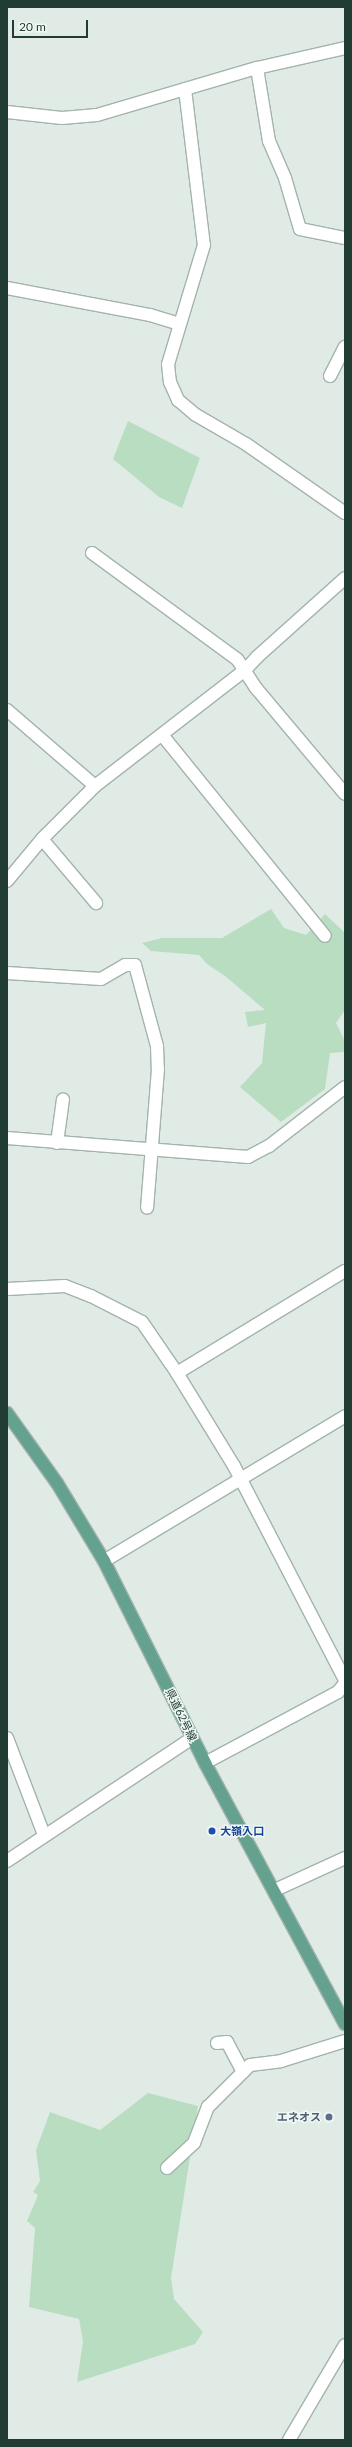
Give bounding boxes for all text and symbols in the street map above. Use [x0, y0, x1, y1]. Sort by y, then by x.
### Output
scale bar [14, 12, 90, 38]
text: 20 m [19, 19, 46, 34]
street label: 県道62号線 [163, 1687, 199, 1743]
place label: 大嶺入口 [220, 1824, 264, 1838]
marker: 大嶺入口 [207, 1826, 217, 1836]
place label: エネオス [277, 2110, 321, 2124]
marker: エネオス [324, 2112, 334, 2122]

